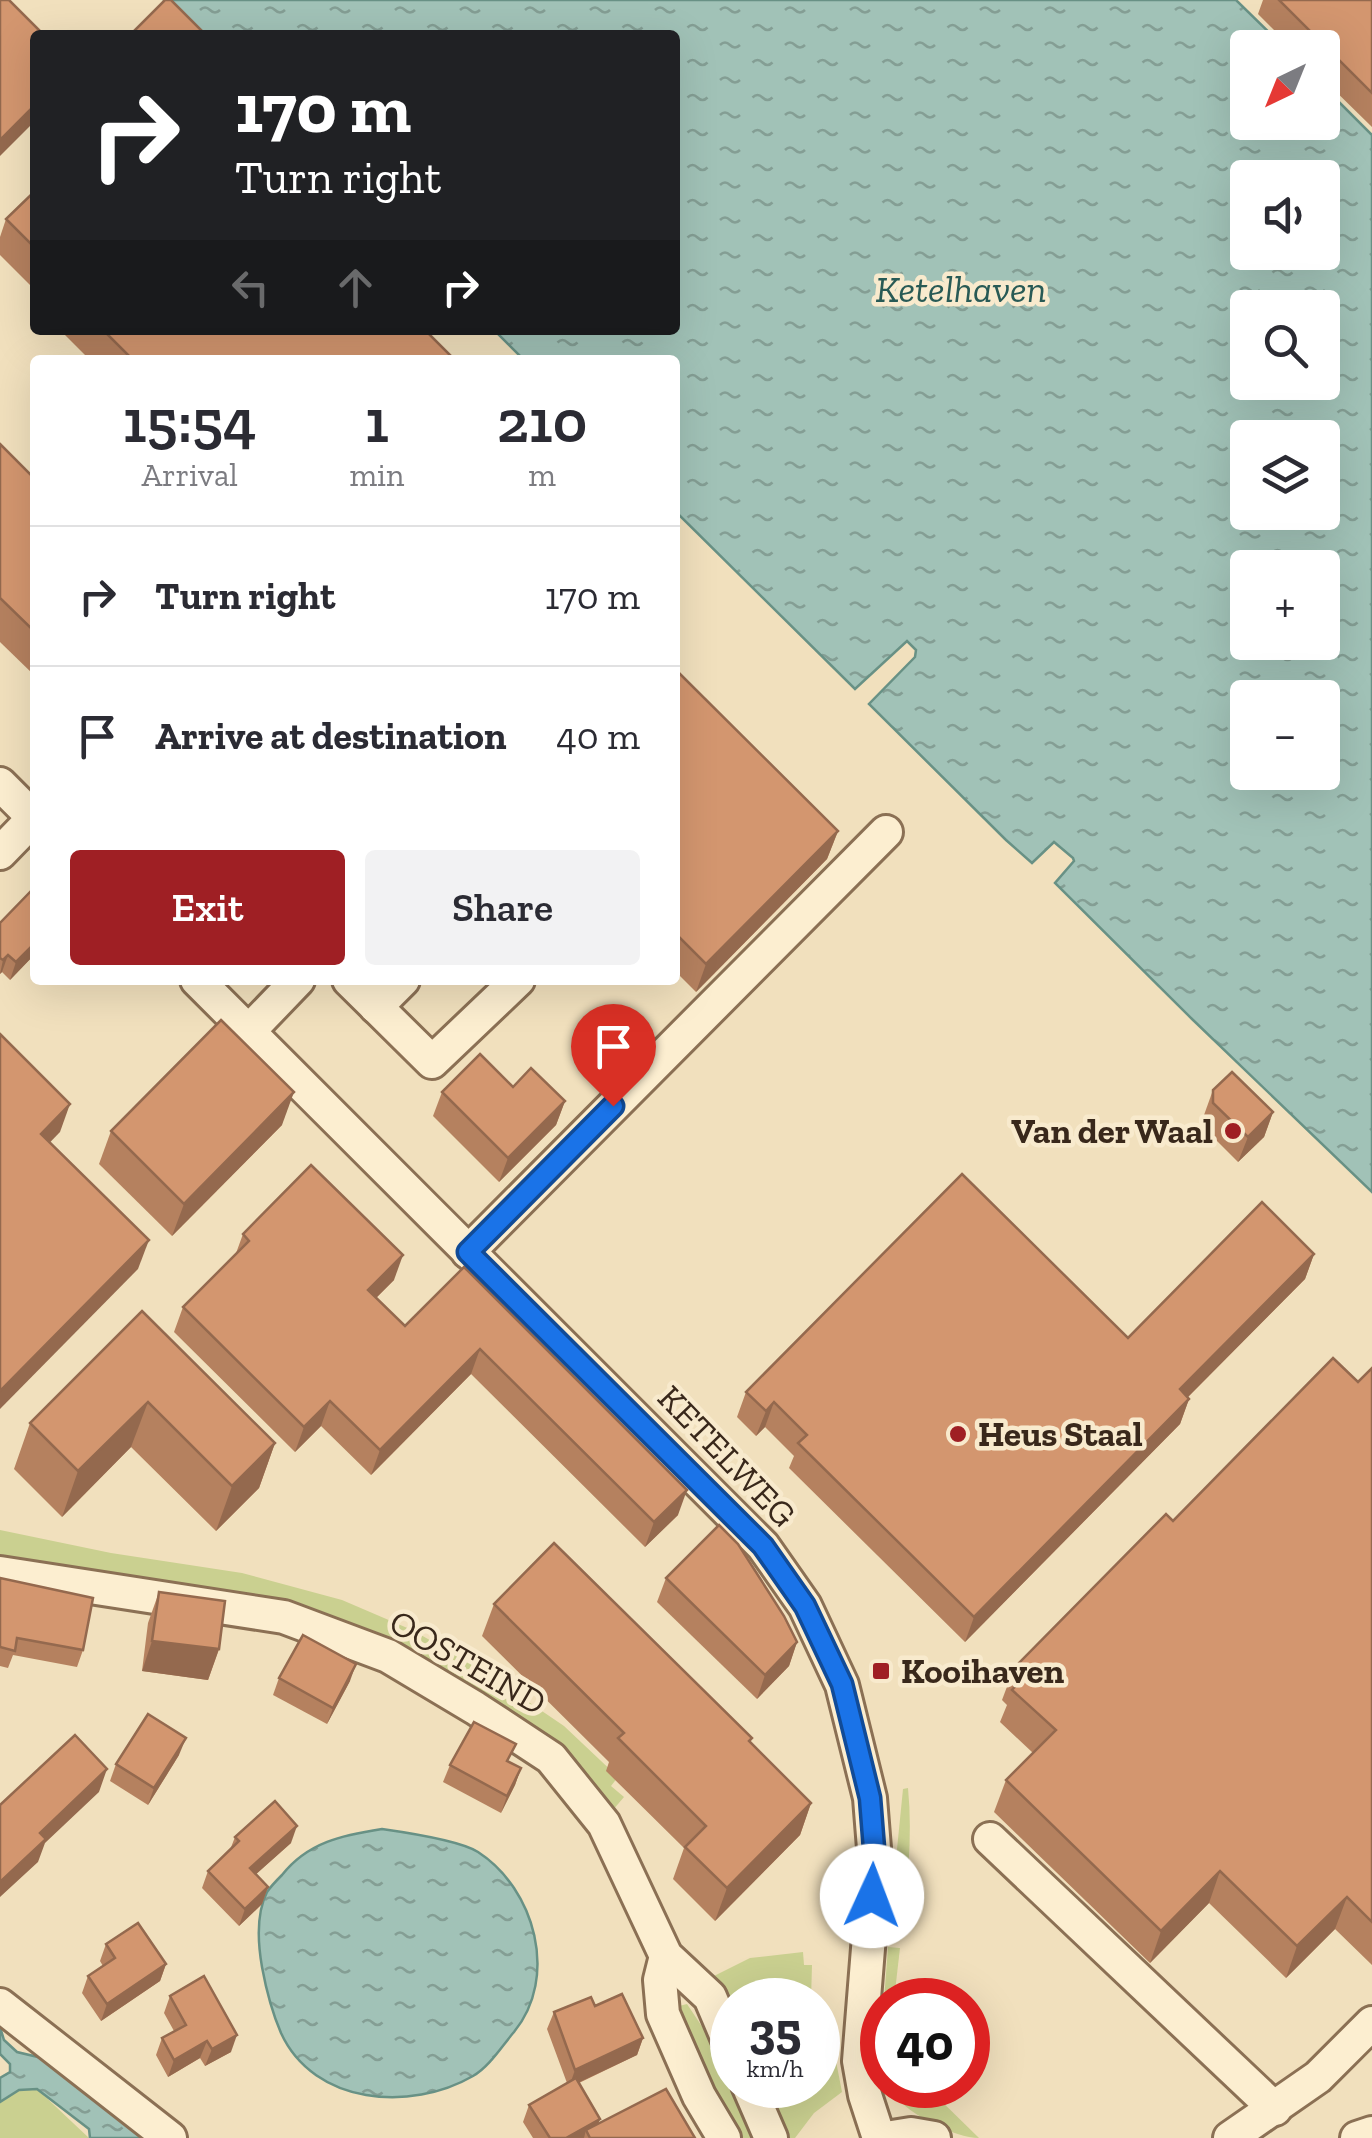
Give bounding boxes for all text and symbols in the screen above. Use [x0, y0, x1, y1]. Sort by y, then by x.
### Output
north arrow [1230, 30, 1340, 140]
map controls [1230, 30, 1340, 790]
text: 170 m [235, 66, 411, 150]
icon: right [70, 70, 200, 200]
text: Turn right [235, 151, 441, 205]
button: sound [1230, 160, 1340, 270]
icon: left [223, 260, 278, 315]
icon: ahead [328, 260, 383, 315]
icon: right [433, 260, 488, 315]
water label: Ketelhaven [876, 266, 1046, 312]
button: search [1230, 290, 1340, 400]
text: 15:54 [123, 385, 257, 457]
text: 1 [365, 385, 389, 457]
text: 210 [497, 385, 587, 457]
button: layers [1230, 420, 1340, 530]
text: Arrival [141, 456, 238, 494]
text: min [349, 456, 404, 494]
text: m [528, 456, 556, 494]
button: + [1230, 550, 1340, 660]
icon: right [70, 569, 125, 624]
text: Turn right [155, 573, 335, 619]
text: 170 m [545, 573, 640, 619]
button: − [1230, 680, 1340, 790]
icon: arrive [70, 709, 125, 764]
text: Arrive at destination [155, 713, 506, 759]
text: 40 m [556, 713, 640, 759]
button: Exit [70, 850, 345, 965]
button: Share [365, 850, 640, 965]
pin [571, 1004, 656, 1107]
icon: arrive [586, 1019, 641, 1074]
place label: Van der Waal [1011, 1110, 1213, 1152]
marker: Van der Waal [1222, 1120, 1244, 1142]
street label: KETELWEG [649, 1377, 805, 1535]
place label: Heus Staal [978, 1413, 1143, 1455]
marker: Heus Staal [947, 1423, 969, 1445]
street label: OOSTEIND [382, 1600, 554, 1724]
place label: Kooihaven [901, 1650, 1065, 1692]
marker: Kooihaven [870, 1660, 892, 1682]
position arrow [820, 1844, 924, 1948]
speed limit sign: 40 [860, 1978, 990, 2108]
text: 35 [749, 2001, 801, 2061]
text: km/h [746, 2053, 804, 2083]

